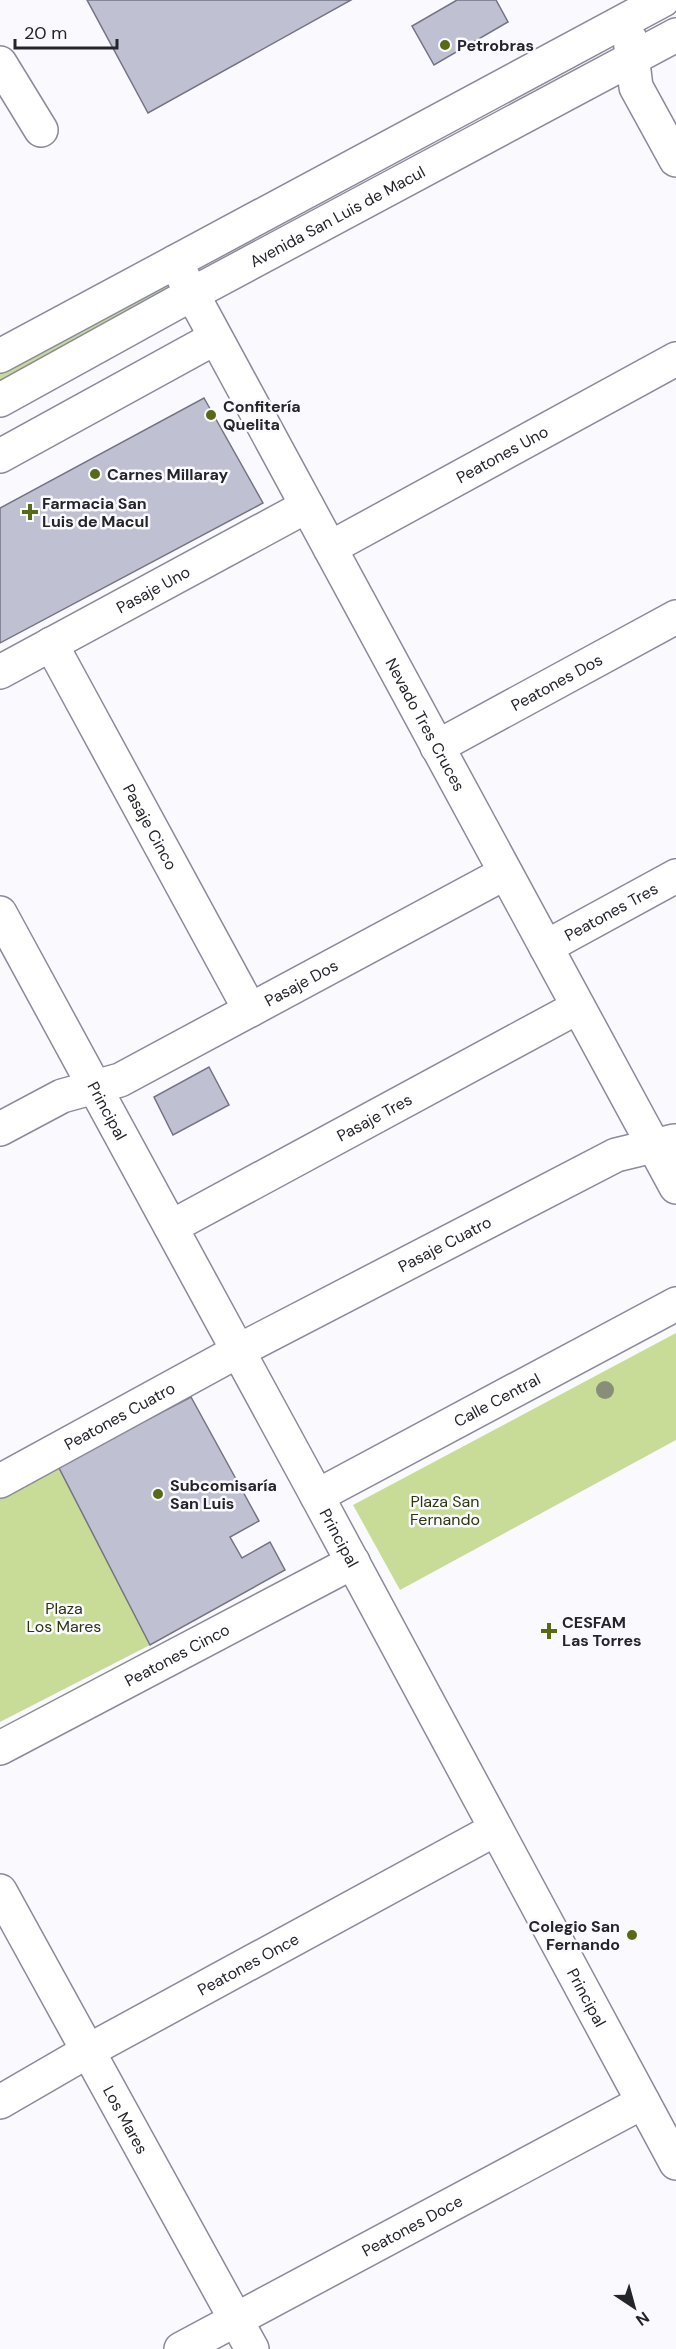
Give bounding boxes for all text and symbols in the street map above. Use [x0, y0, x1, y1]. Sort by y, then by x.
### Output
scale bar [15, 12, 117, 50]
text: 20 m [24, 21, 67, 45]
place label: Petrobras [457, 35, 534, 56]
marker: Petrobras [438, 38, 452, 52]
street label: Avenida San Luis de Macul [246, 161, 428, 272]
place label: Confitería Quelita [223, 396, 301, 435]
marker: Confitería Quelita [204, 408, 218, 422]
street label: Peatones Uno [452, 420, 552, 488]
place label: Carnes Millaray [107, 464, 229, 485]
marker: Carnes Millaray [88, 467, 102, 481]
place label: Farmacia San Luis de Macul [42, 493, 149, 532]
marker: Farmacia San Luis de Macul [23, 505, 37, 519]
street label: Pasaje Uno [113, 561, 194, 618]
street label: Peatones Dos [507, 649, 606, 715]
street label: Nevado Tres Cruces [381, 654, 470, 795]
street label: Pasaje Cinco [118, 780, 182, 873]
street label: Peatones Tres [561, 878, 661, 946]
street label: Pasaje Dos [261, 954, 341, 1011]
street label: Principal [83, 1078, 132, 1144]
street label: Pasaje Tres [333, 1088, 415, 1146]
street label: Pasaje Cuatro [394, 1211, 495, 1277]
street label: Calle Central [450, 1368, 544, 1431]
street label: Peatones Cuatro [60, 1377, 178, 1455]
place label: Subcomisaría San Luis [170, 1475, 277, 1514]
marker: Subcomisaría San Luis [151, 1487, 165, 1501]
park label: Plaza San Fernando [410, 1491, 480, 1530]
street label: Principal [315, 1505, 364, 1571]
park label: Plaza Los Mares [27, 1598, 101, 1637]
place label: CESFAM Las Torres [562, 1612, 642, 1651]
street label: Peatones Cinco [121, 1619, 233, 1691]
marker: CESFAM Las Torres [540, 1622, 558, 1640]
place label: Colegio San Fernando [528, 1916, 620, 1955]
street label: Peatones Once [194, 1928, 303, 2000]
marker: Colegio San Fernando [625, 1928, 639, 1942]
street label: Principal [563, 1964, 611, 2030]
street label: Los Mares [99, 2082, 153, 2158]
street label: Peatones Doce [358, 2190, 466, 2261]
north arrow [604, 2277, 664, 2337]
text: N [632, 2307, 653, 2331]

